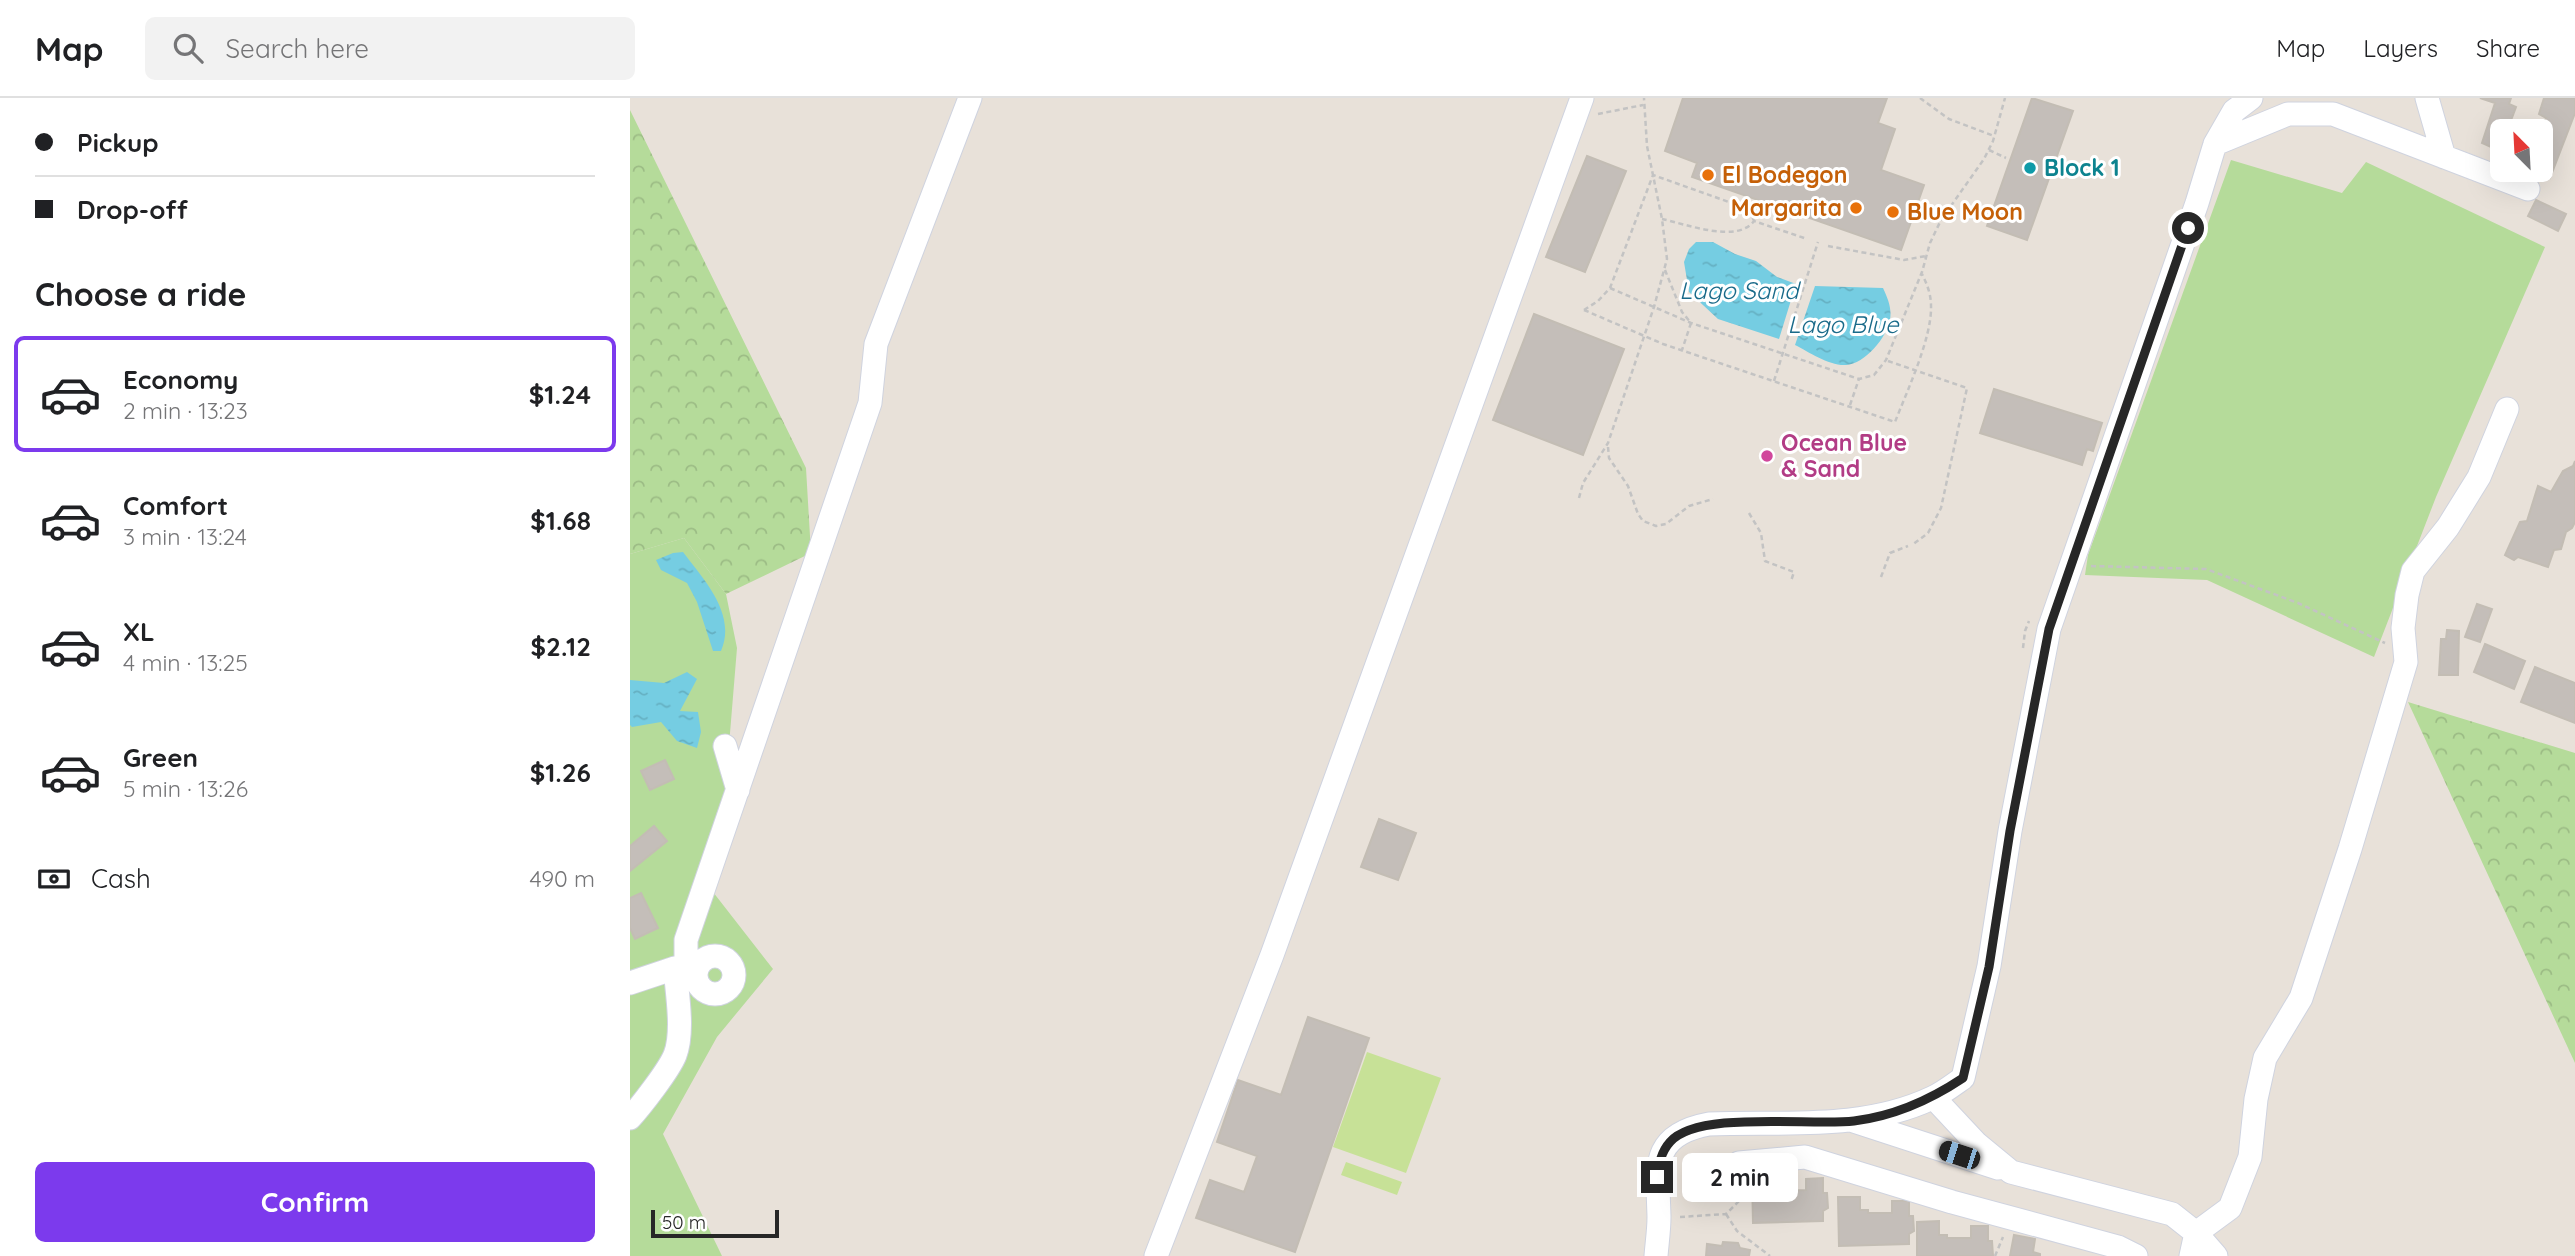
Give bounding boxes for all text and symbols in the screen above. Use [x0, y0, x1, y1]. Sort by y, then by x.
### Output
search box [145, 17, 635, 80]
text: Map [35, 28, 103, 69]
icon: search [169, 29, 207, 67]
text: Search here [225, 32, 369, 65]
text: Map [2276, 33, 2325, 63]
text: Layers [2363, 33, 2438, 63]
text: Share [2476, 33, 2540, 63]
north arrow [2490, 119, 2553, 182]
map controls [2490, 119, 2553, 182]
text: Pickup [77, 126, 159, 159]
place label: Block 1 [2044, 153, 2120, 182]
place label: El Bodegon [1722, 160, 1847, 189]
marker: Block 1 [2022, 160, 2038, 176]
marker: El Bodegon [1700, 167, 1716, 183]
text: Drop-off [77, 193, 188, 226]
place label: Margarita [1731, 193, 1842, 222]
place label: Blue Moon [1907, 197, 2023, 226]
marker: Margarita [1848, 200, 1864, 216]
marker: Blue Moon [1885, 204, 1901, 220]
route start [2172, 212, 2204, 244]
text: Choose a ride [35, 274, 247, 314]
water label: Lago Sand [1679, 275, 1802, 305]
water label: Lago Blue [1787, 309, 1900, 339]
icon: car [39, 363, 102, 426]
text: Economy [123, 363, 238, 396]
text: $1.24 [529, 378, 591, 411]
text: 2 min · 13:23 [123, 396, 248, 425]
place label: Ocean Blue & Sand [1781, 428, 1907, 483]
marker: Ocean Blue & Sand [1759, 448, 1775, 464]
icon: car [39, 489, 102, 552]
text: Comfort [123, 489, 228, 522]
text: $1.68 [530, 504, 591, 537]
text: 3 min · 13:24 [123, 522, 247, 551]
icon: car [39, 615, 102, 678]
text: XL [123, 615, 155, 648]
text: $2.12 [531, 630, 591, 663]
text: 4 min · 13:25 [123, 648, 248, 677]
icon: car [39, 741, 102, 804]
text: Green [123, 741, 198, 774]
text: $1.26 [530, 756, 591, 789]
text: 5 min · 13:26 [123, 774, 248, 803]
icon: cash [35, 860, 73, 898]
text: Cash [91, 862, 151, 895]
text: 490 m [530, 864, 595, 893]
car [1936, 1139, 1983, 1171]
callout: 2 min [1682, 1152, 1797, 1202]
route end [1641, 1161, 1673, 1193]
button: Confirm [35, 1162, 595, 1242]
text: 2 min [1710, 1163, 1770, 1192]
scale bar [651, 1207, 779, 1239]
text: 50 m [662, 1210, 706, 1234]

